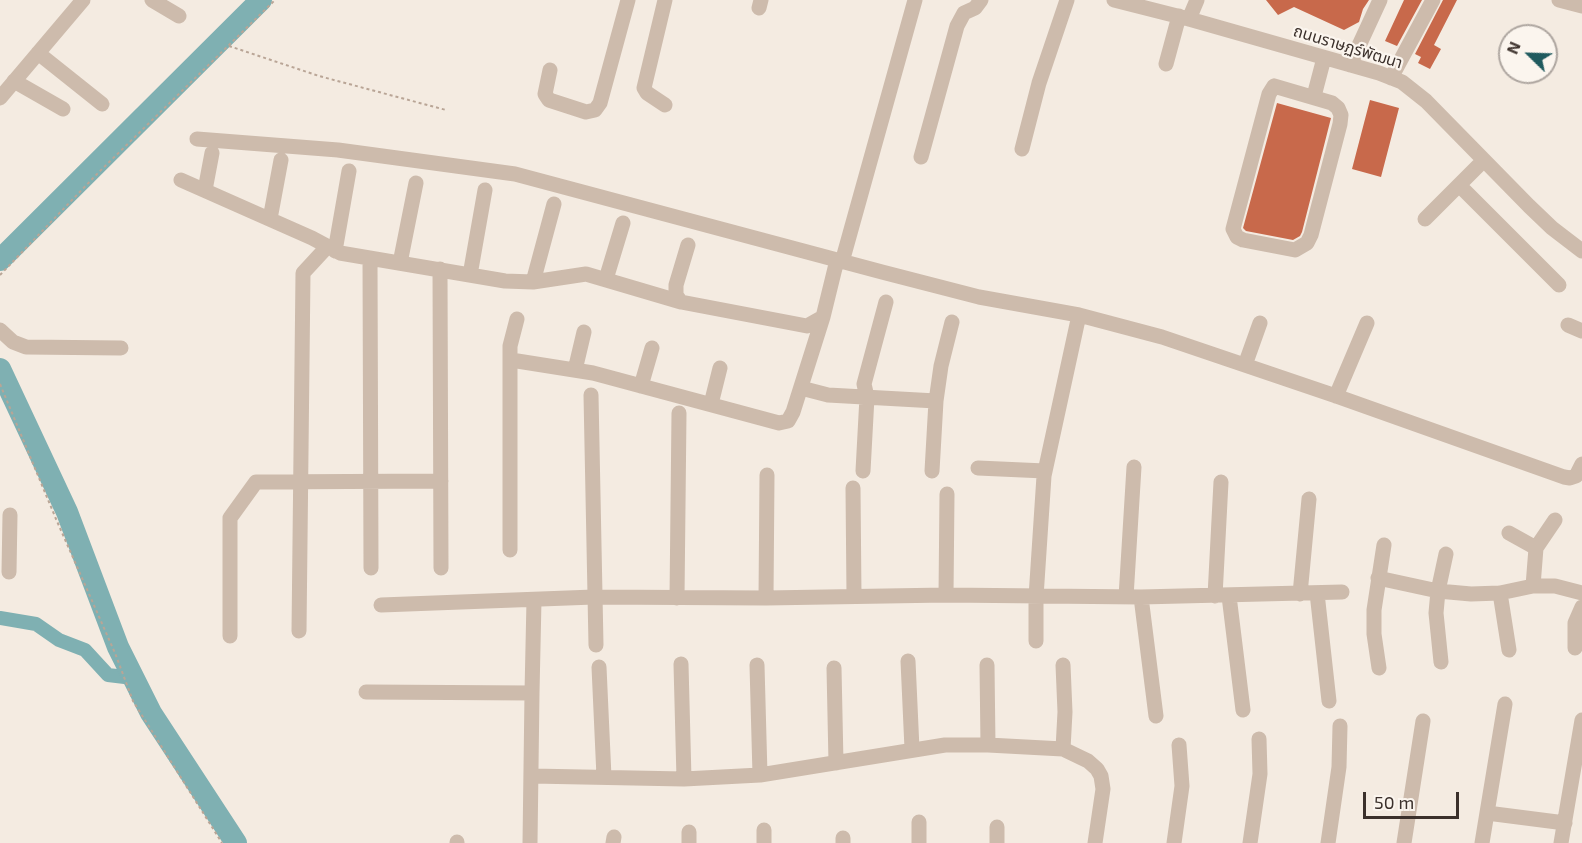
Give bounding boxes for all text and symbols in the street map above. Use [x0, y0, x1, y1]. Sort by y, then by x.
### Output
street label: ถนนราษฏร์พัฒนา [1291, 21, 1405, 73]
north arrow [1498, 24, 1558, 84]
text: N [1502, 39, 1524, 57]
scale bar [1366, 780, 1462, 818]
text: 50 m [1374, 791, 1414, 813]

